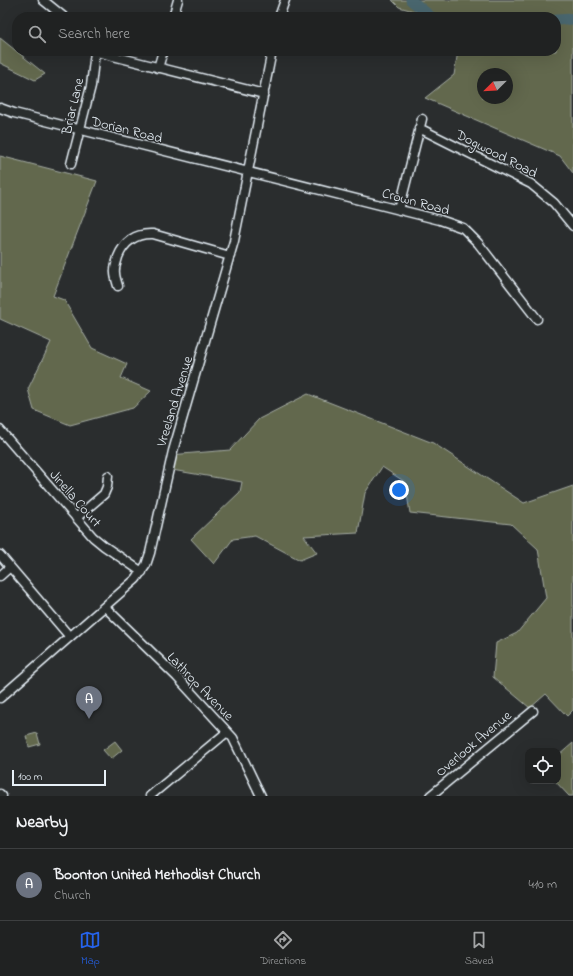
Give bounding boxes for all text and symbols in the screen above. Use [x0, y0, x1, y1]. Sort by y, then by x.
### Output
search box [12, 12, 561, 56]
icon: search [26, 23, 48, 45]
text: Search here [58, 23, 130, 45]
north arrow [477, 68, 513, 104]
street label: Briar Lane [57, 75, 90, 138]
street label: Dorian Road [88, 111, 165, 149]
street label: Dogwood Road [450, 124, 541, 185]
street label: Crown Road [379, 183, 452, 222]
street label: Vreeland Avenue [151, 353, 199, 450]
street label: Jinella Court [44, 466, 106, 533]
your location [389, 480, 409, 500]
street label: Lathrop Avenue [162, 648, 239, 727]
pin: A [76, 686, 102, 719]
street label: Overlook Avenue [431, 706, 517, 782]
map controls [525, 748, 561, 784]
button: locate [525, 748, 561, 784]
scale bar [12, 768, 106, 787]
text: 100 m [18, 769, 42, 785]
text: Nearby [16, 810, 68, 835]
text: Boonton United Methodist Church [54, 864, 260, 886]
text: A [25, 875, 33, 894]
text: 410 m [529, 875, 557, 894]
text: Church [54, 886, 91, 905]
tab: Map [79, 929, 101, 969]
tab: Directions [260, 929, 306, 969]
tab: Saved [465, 929, 494, 969]

